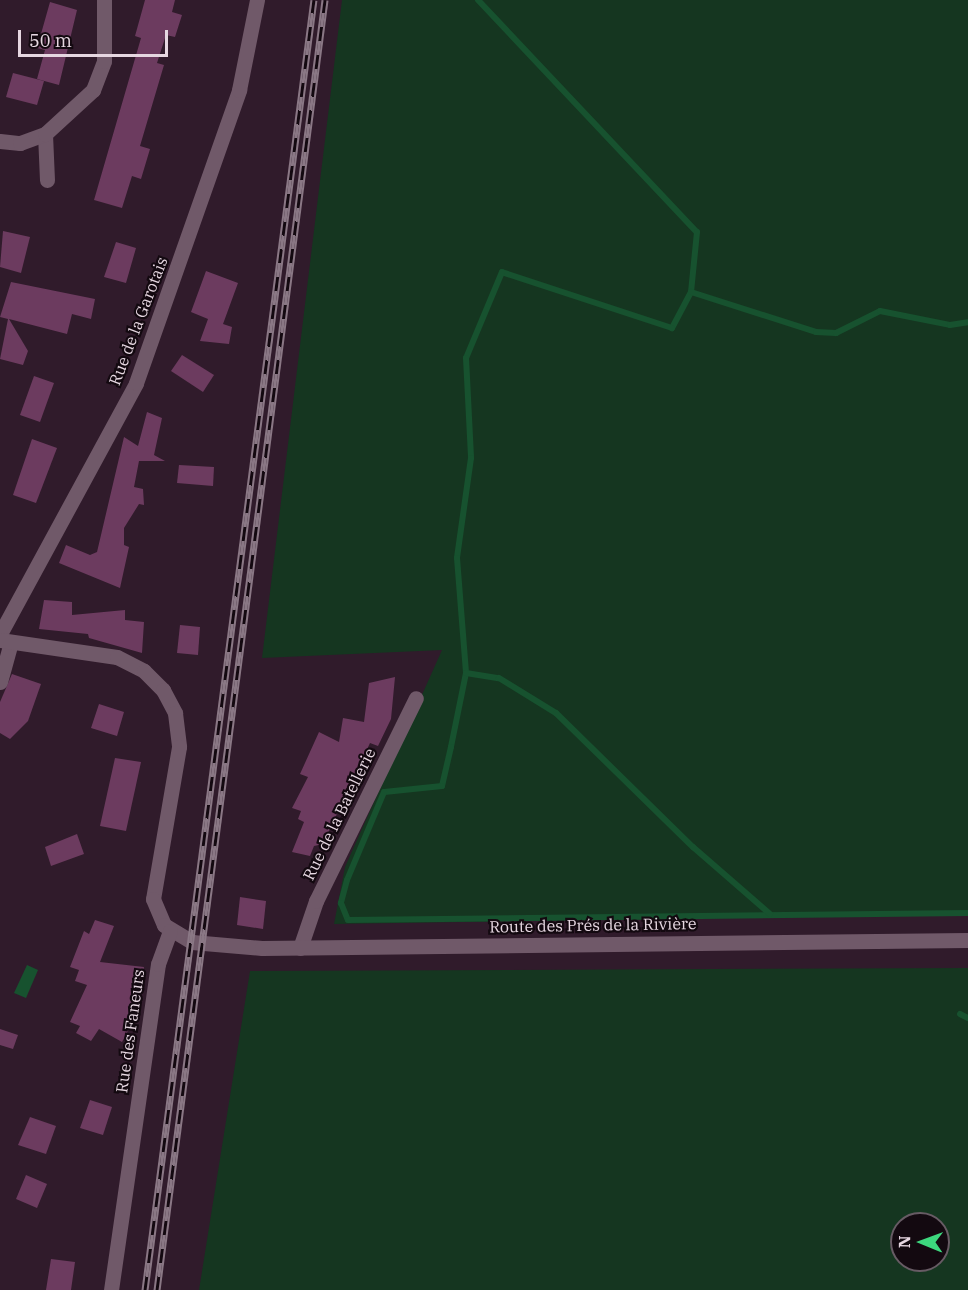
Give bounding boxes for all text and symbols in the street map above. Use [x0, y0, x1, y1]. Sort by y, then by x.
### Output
scale bar [21, 18, 171, 56]
text: 50 m [29, 29, 72, 52]
street label: Rue de la Garotais [105, 254, 171, 388]
street label: Rue de la Batellerie [299, 745, 379, 883]
street label: Route des Prés de la Rivière [489, 914, 697, 936]
street label: Rue des Faneurs [112, 968, 148, 1094]
north arrow [890, 1212, 950, 1272]
text: N [894, 1235, 914, 1248]

